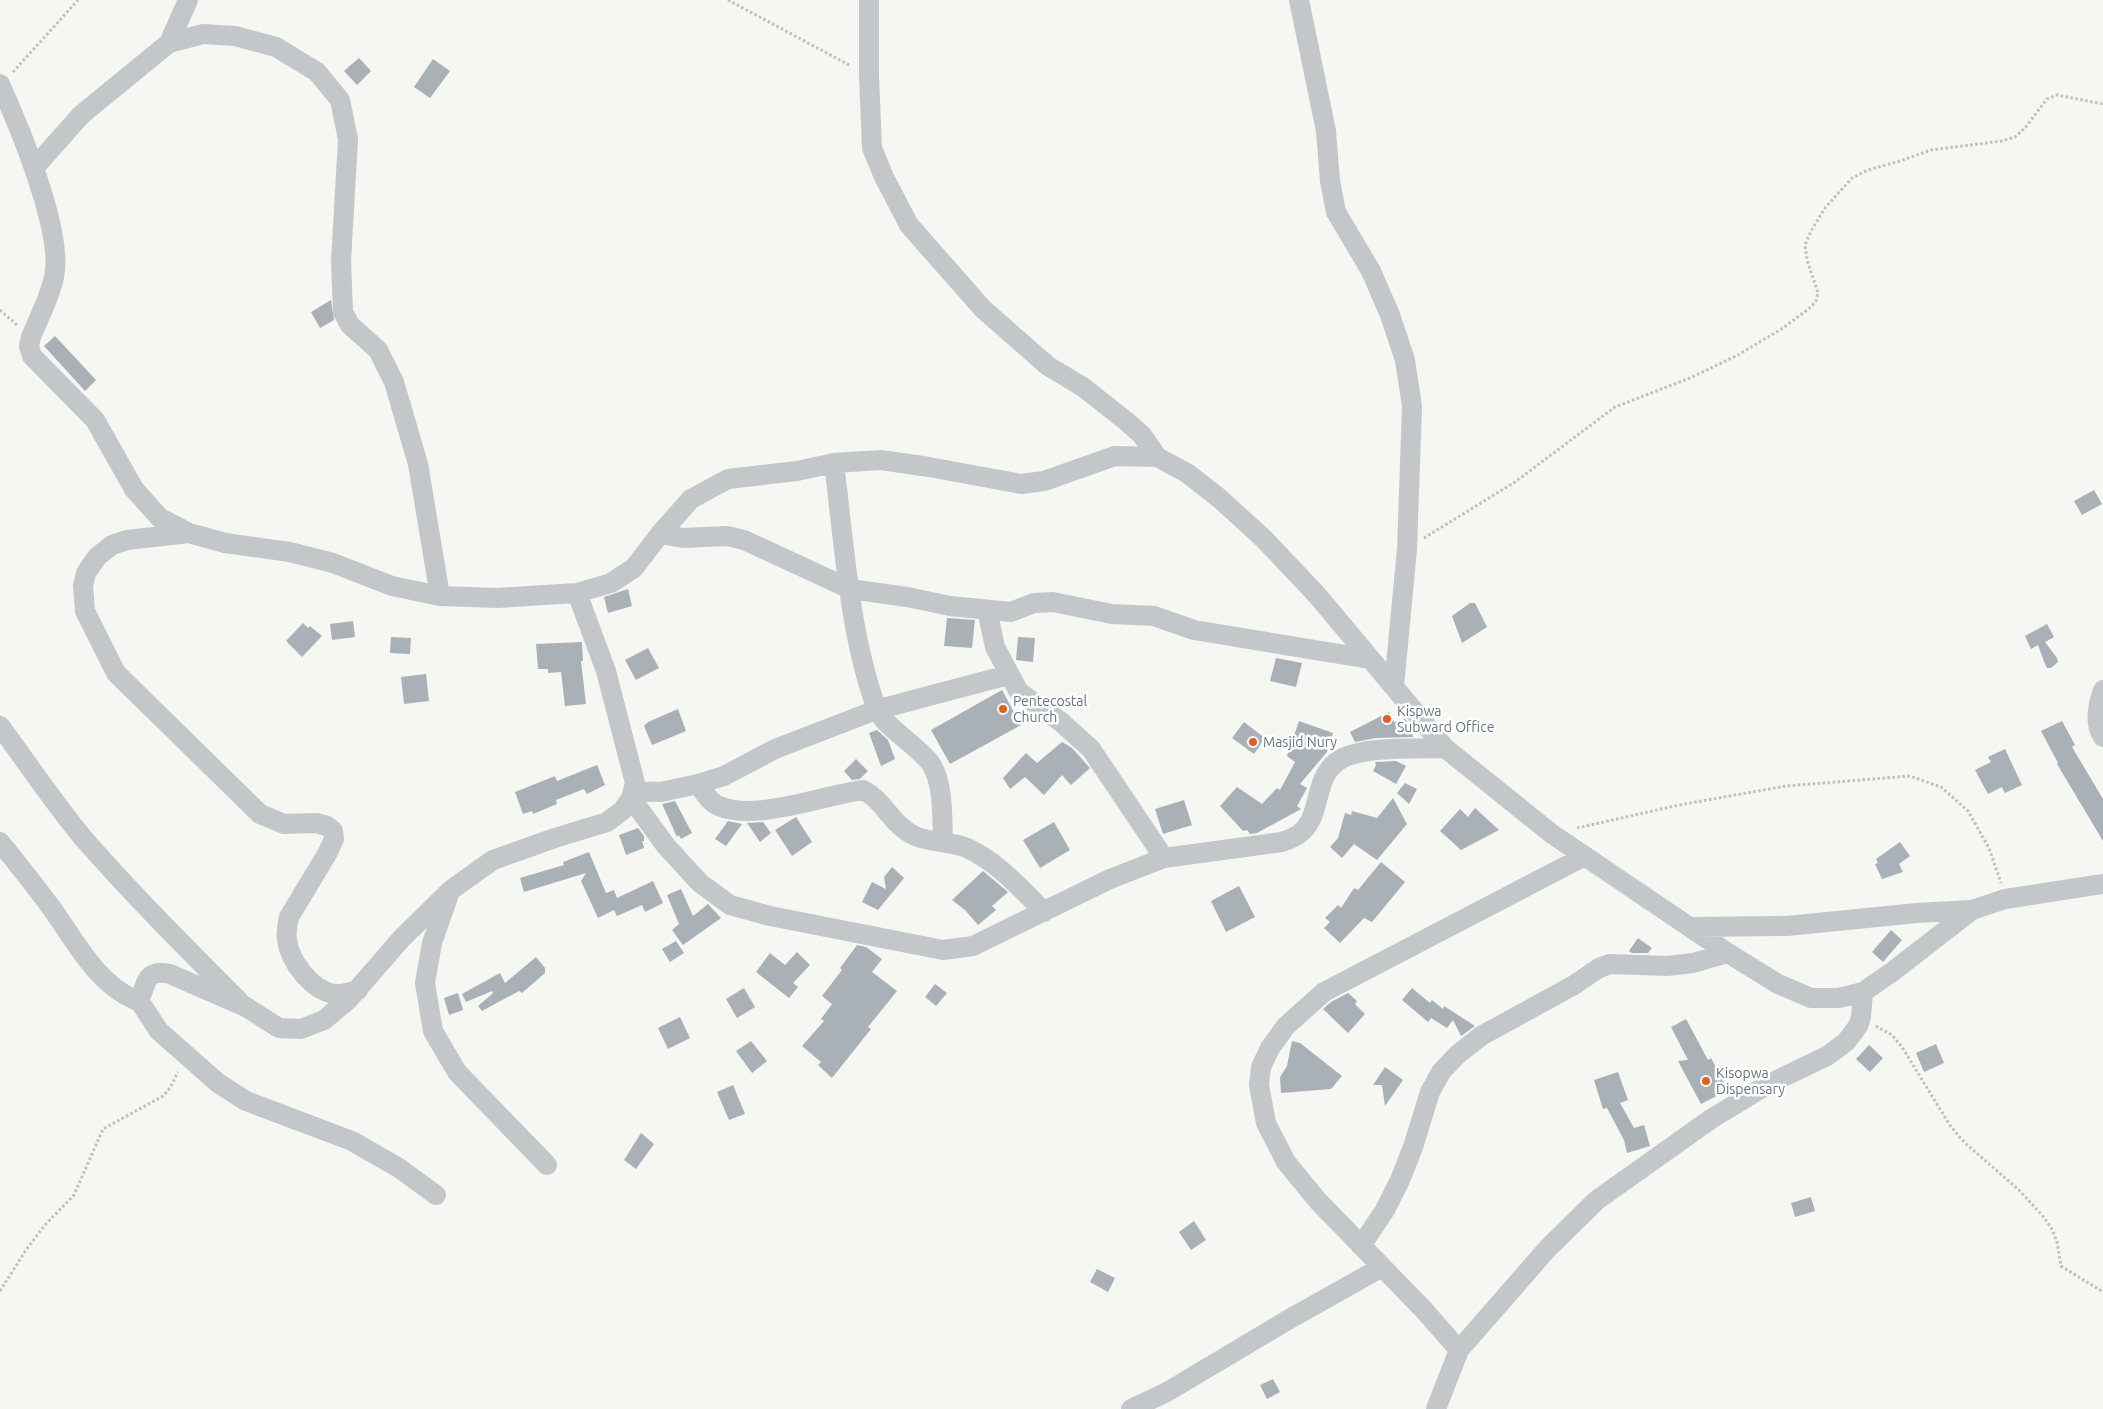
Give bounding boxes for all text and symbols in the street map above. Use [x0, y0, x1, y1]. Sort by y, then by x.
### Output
place label: Pentecostal Church [1013, 693, 1087, 725]
marker: Pentecostal Church [997, 703, 1009, 715]
place label: Kispwa Subward Office [1397, 703, 1494, 735]
marker: Kispwa Subward Office [1381, 713, 1393, 725]
place label: Masjid Nury [1263, 734, 1337, 750]
marker: Masjid Nury [1247, 736, 1259, 748]
place label: Kisopwa Dispensary [1716, 1065, 1785, 1097]
marker: Kisopwa Dispensary [1700, 1075, 1712, 1087]

